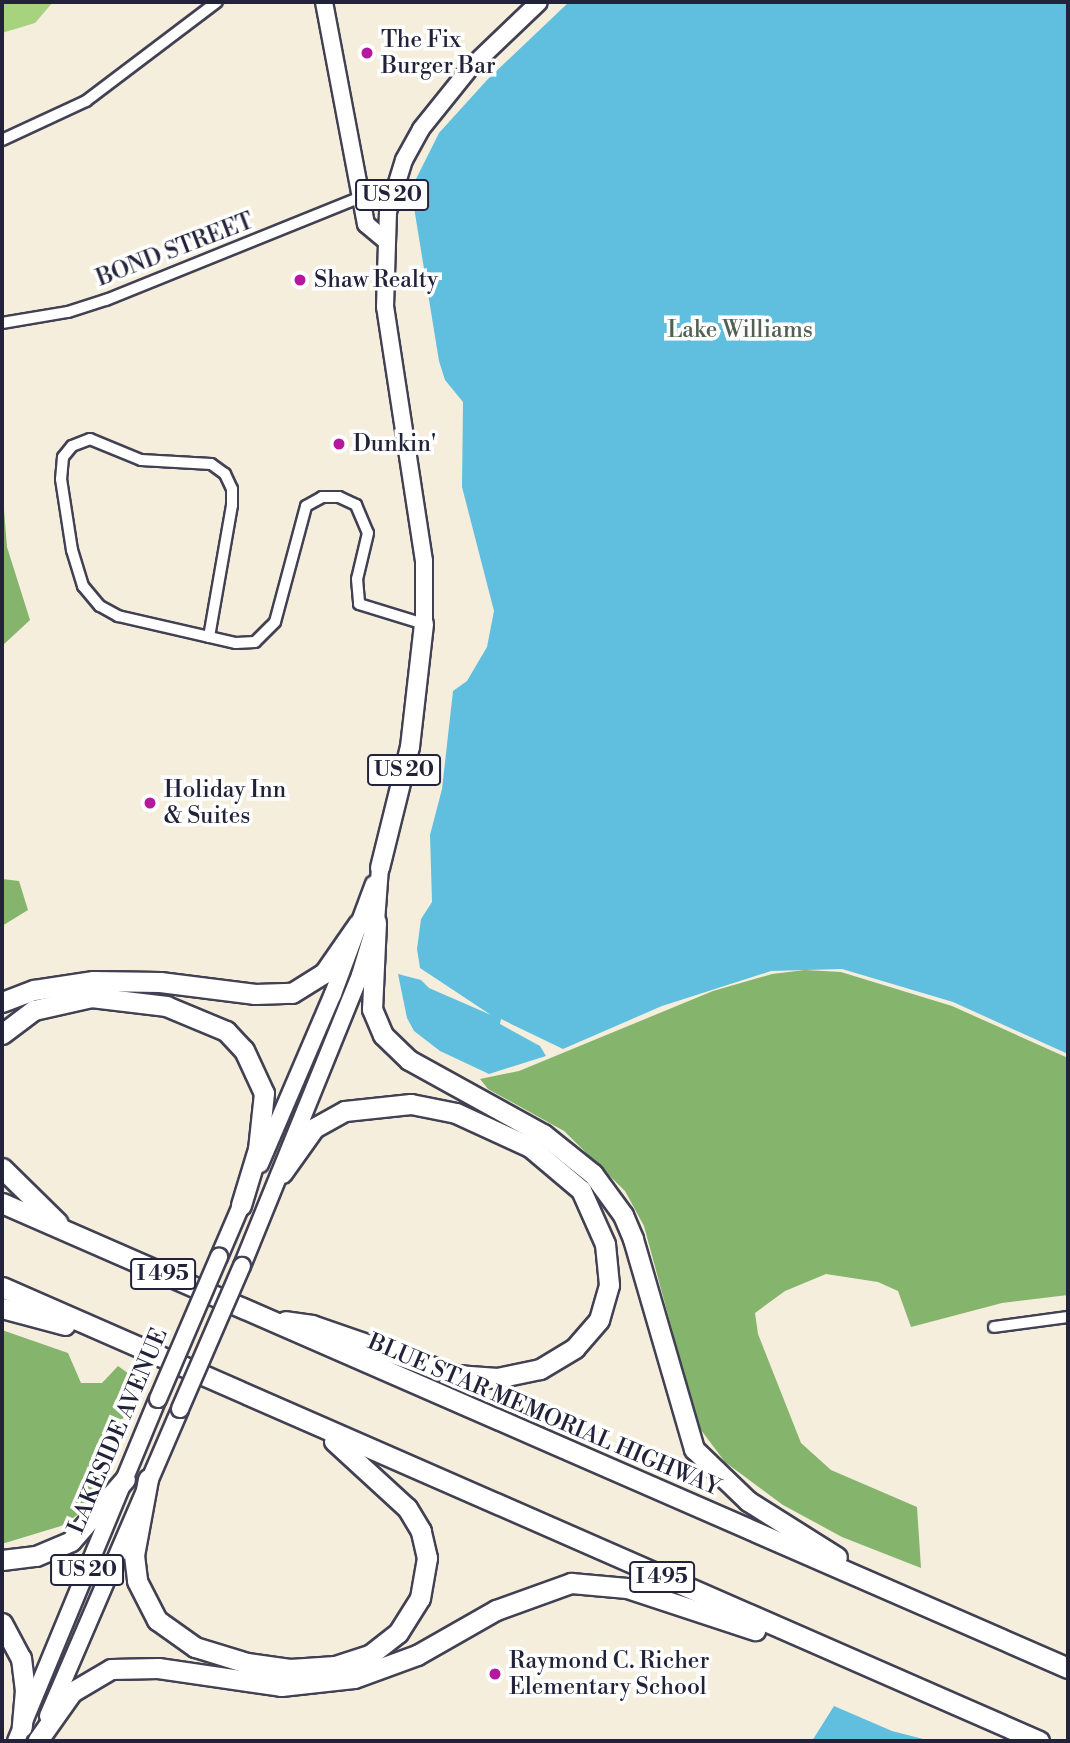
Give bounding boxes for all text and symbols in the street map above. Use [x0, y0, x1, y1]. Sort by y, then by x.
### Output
place label: The Fix Burger Bar [381, 26, 496, 80]
marker: The Fix Burger Bar [359, 45, 375, 61]
road number: US 20 [354, 178, 430, 212]
street label: BOND STREET [93, 207, 257, 293]
place label: Shaw Realty [314, 266, 438, 294]
marker: Shaw Realty [292, 272, 308, 288]
park label: Lake Williams [667, 316, 813, 344]
place label: Dunkin' [353, 430, 436, 458]
marker: Dunkin' [331, 436, 347, 452]
road number: US 20 [366, 752, 442, 788]
place label: Holiday Inn & Suites [164, 776, 286, 830]
marker: Holiday Inn & Suites [142, 795, 158, 811]
road number: I 495 [130, 1256, 196, 1292]
street label: LAKESIDE AVENUE [62, 1324, 174, 1538]
street label: BLUE STAR MEMORIAL HIGHWAY [364, 1328, 724, 1502]
road number: US 20 [48, 1552, 126, 1588]
road number: I 495 [629, 1560, 695, 1594]
place label: Raymond C. Richer Elementary School [509, 1647, 709, 1701]
marker: Raymond C. Richer Elementary School [487, 1666, 503, 1682]

